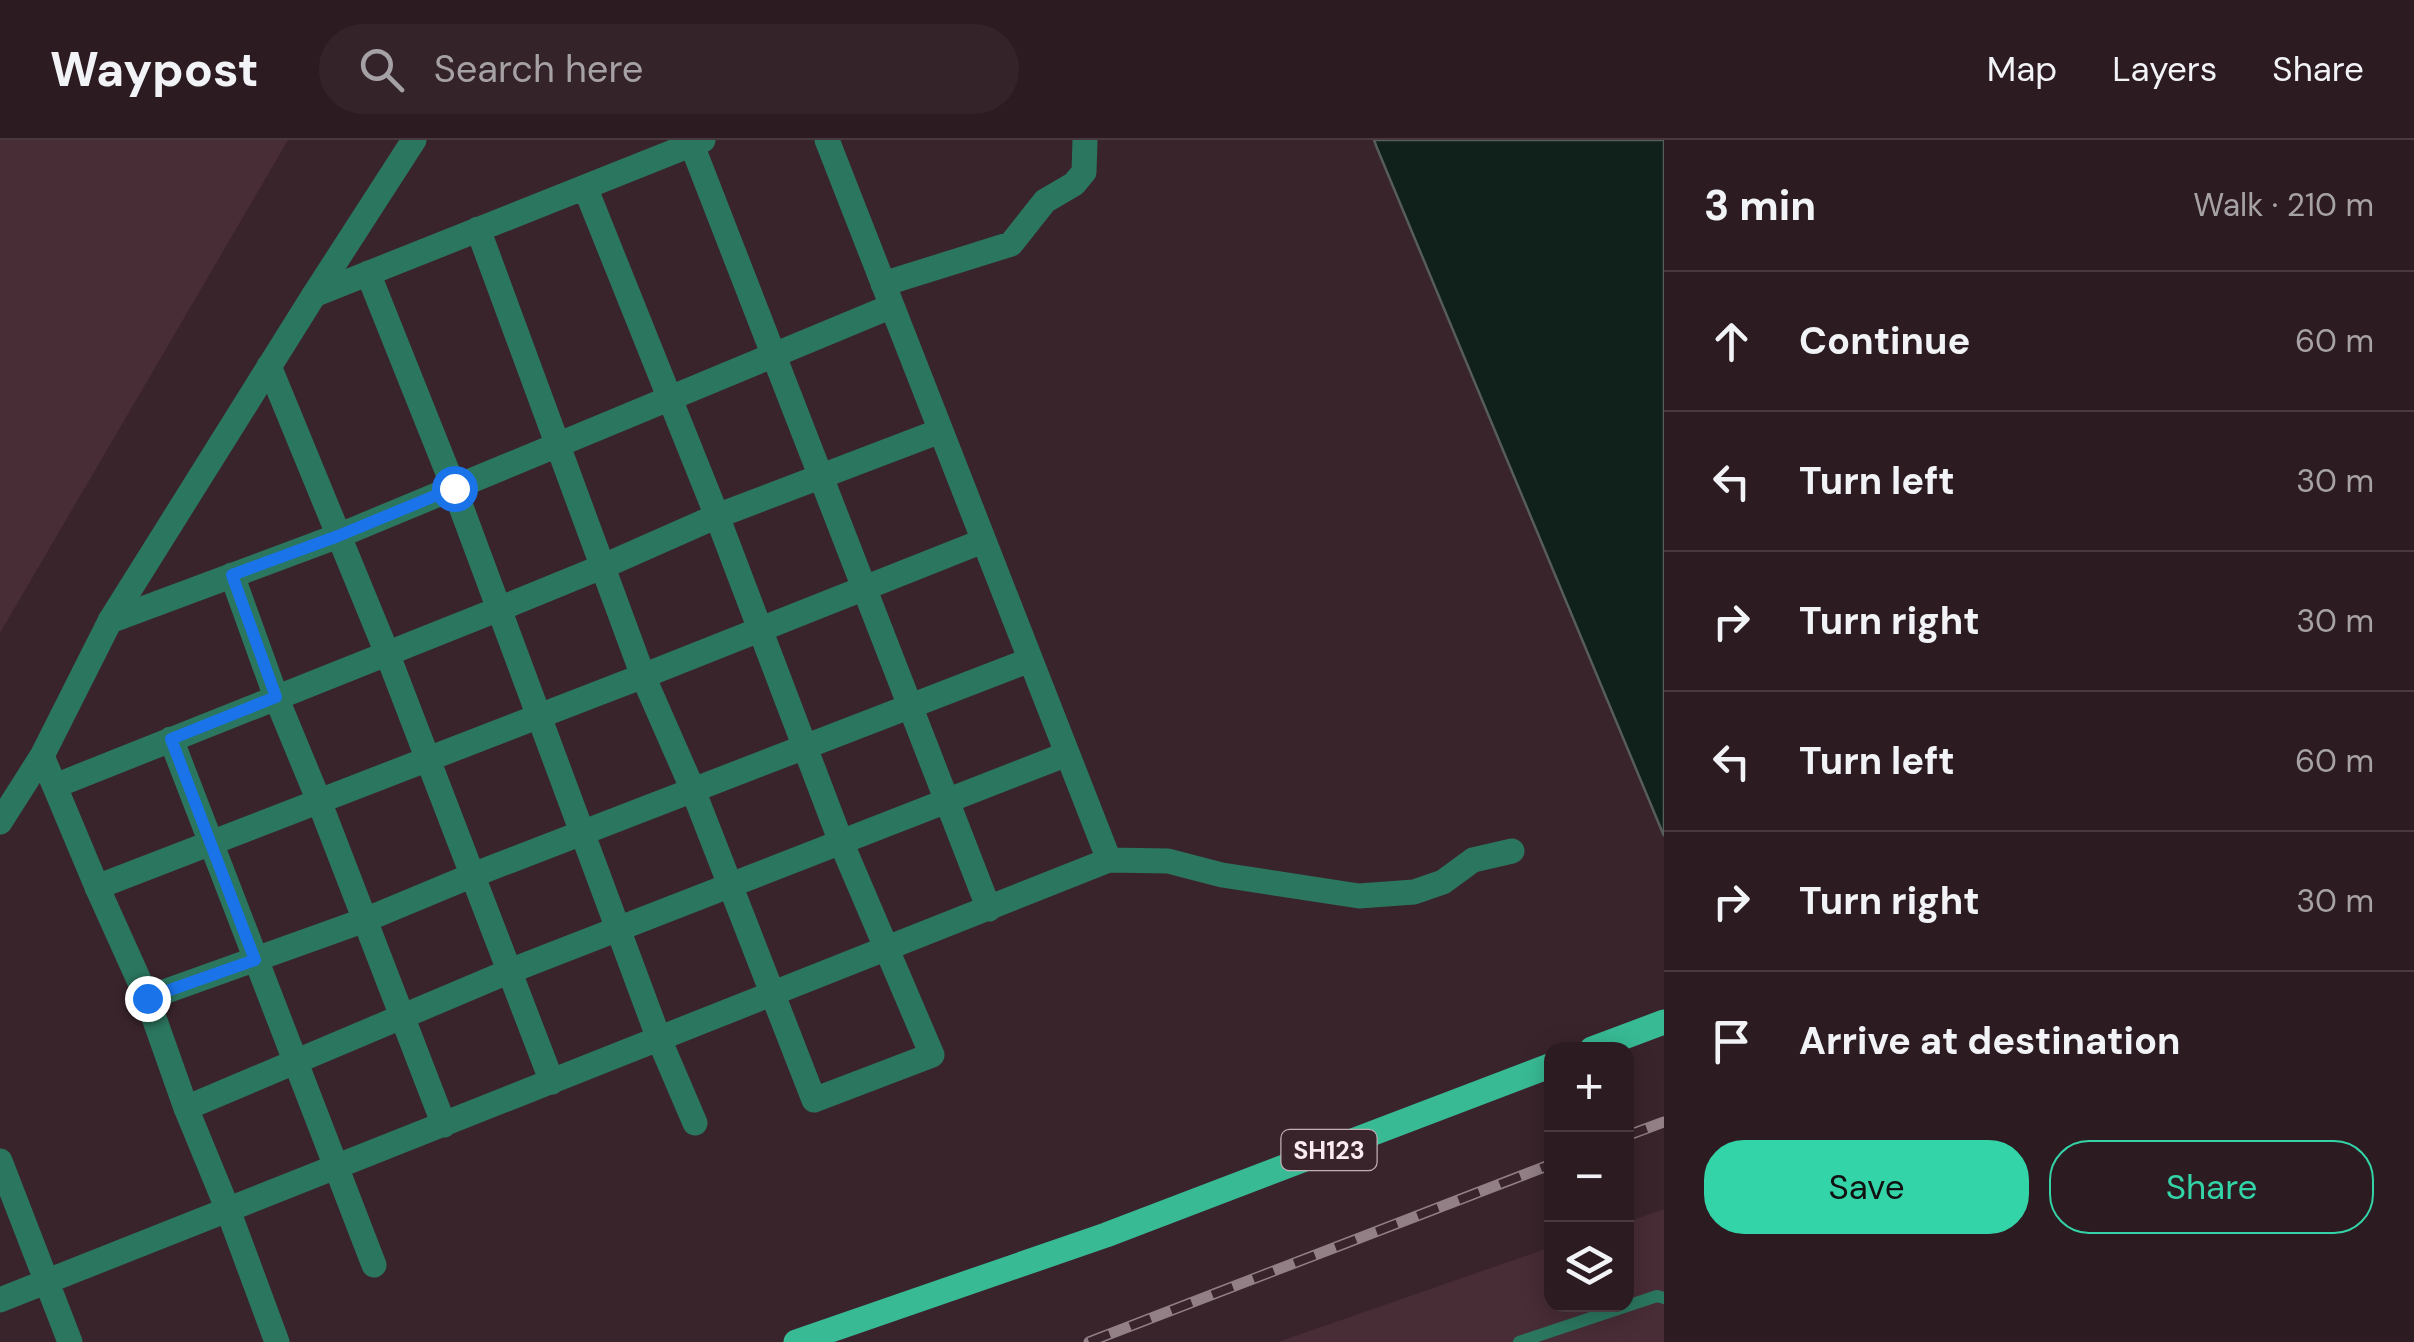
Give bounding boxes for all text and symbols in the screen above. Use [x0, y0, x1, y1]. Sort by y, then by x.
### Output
search box [319, 24, 1019, 114]
text: Waypost [50, 38, 259, 101]
icon: search [354, 42, 409, 97]
text: Search here [434, 44, 643, 94]
text: Map [1987, 46, 2057, 92]
text: Layers [2112, 46, 2217, 92]
text: Share [2272, 46, 2364, 92]
text: 3 min [1704, 178, 1816, 233]
text: Walk · 210 m [2193, 184, 2374, 226]
icon: ahead [1704, 314, 1759, 369]
text: Continue [1799, 316, 1970, 366]
text: 60 m [2295, 320, 2374, 362]
icon: left [1704, 454, 1759, 509]
text: Turn left [1799, 456, 1955, 506]
text: 30 m [2296, 460, 2374, 502]
route start [432, 466, 478, 512]
icon: right [1704, 594, 1759, 649]
text: Turn right [1799, 596, 1980, 646]
text: 30 m [2296, 600, 2374, 642]
icon: left [1704, 734, 1759, 789]
text: Turn left [1799, 736, 1955, 786]
text: 60 m [2295, 740, 2374, 782]
icon: right [1704, 874, 1759, 929]
text: Turn right [1799, 876, 1980, 926]
text: 30 m [2296, 880, 2374, 922]
route end [125, 976, 171, 1022]
icon: arrive [1704, 1014, 1759, 1069]
text: Arrive at destination [1799, 1016, 2181, 1066]
map controls [1544, 1042, 1634, 1312]
button: + [1544, 1042, 1634, 1132]
road number: SH123 [1282, 1130, 1376, 1170]
button: − [1544, 1132, 1634, 1222]
button: Save [1704, 1140, 2029, 1234]
button: Share [2049, 1140, 2374, 1234]
button: layers [1544, 1222, 1634, 1312]

